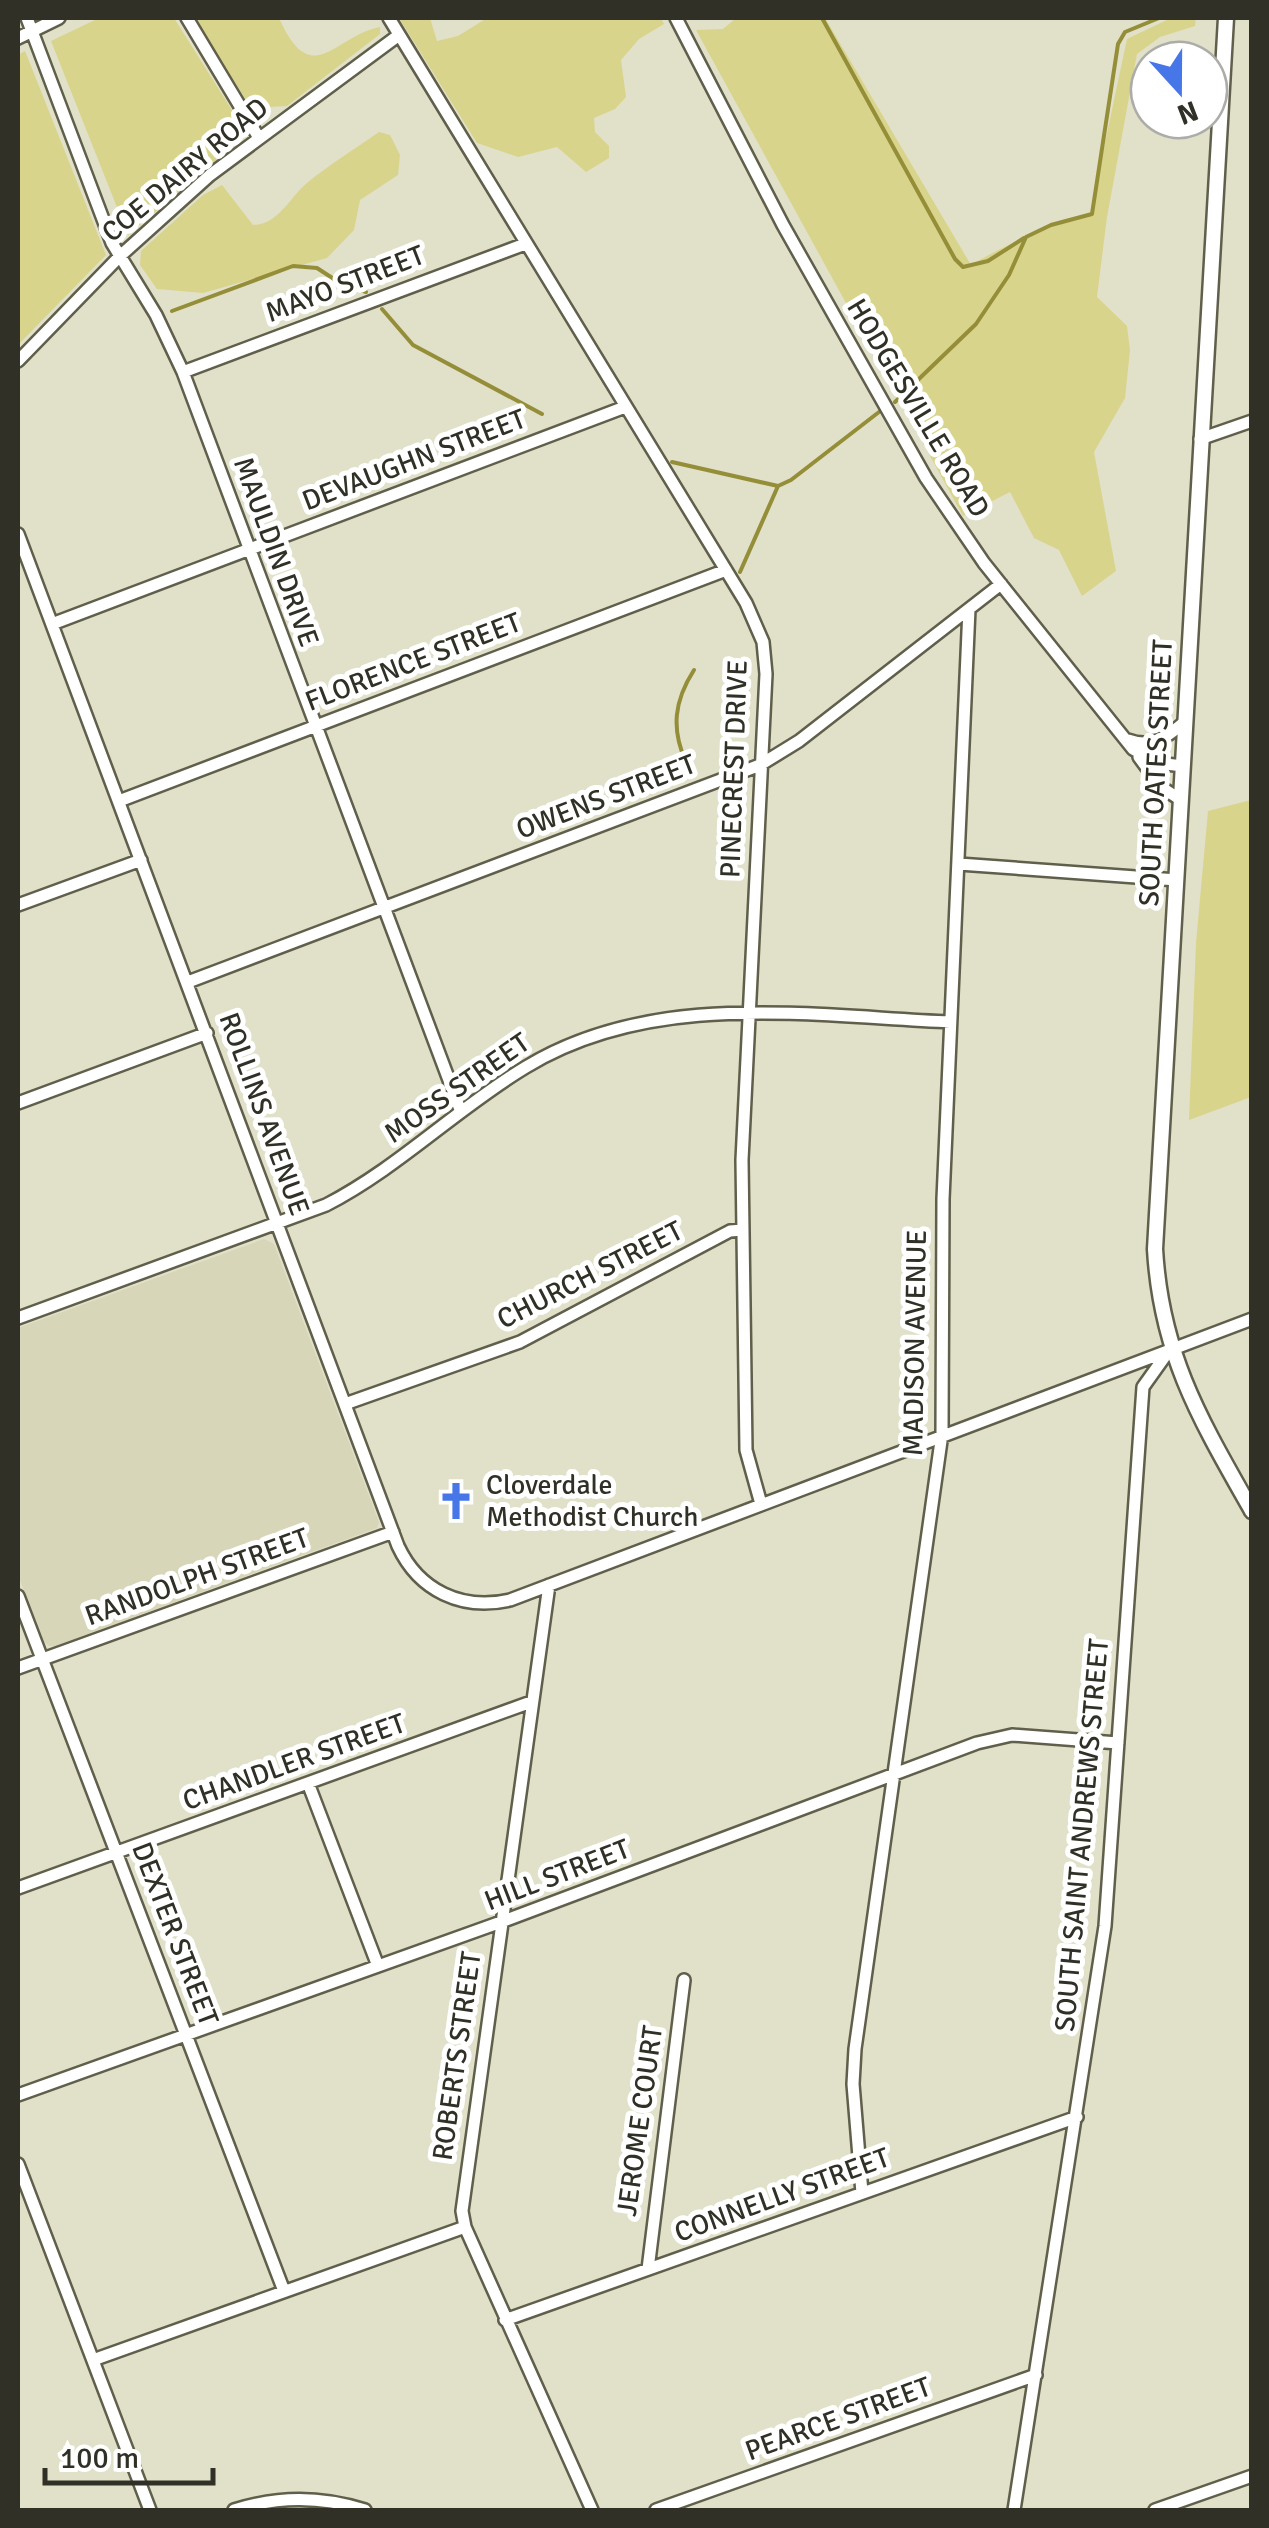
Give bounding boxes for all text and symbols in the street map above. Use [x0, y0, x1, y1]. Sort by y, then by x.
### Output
north arrow [1129, 40, 1229, 140]
street label: COE DAIRY ROAD [95, 91, 275, 249]
text: N [1172, 93, 1203, 132]
street label: MAYO STREET [261, 238, 429, 330]
street label: HODGESVILLE ROAD [839, 293, 997, 523]
street label: DEVAUGHN STREET [297, 402, 531, 518]
street label: MAULDIN DRIVE [226, 453, 326, 651]
street label: FLORENCE STREET [300, 605, 526, 719]
street label: SOUTH OATES STREET [1132, 638, 1180, 907]
street label: PINECREST DRIVE [713, 659, 755, 879]
street label: OWENS STREET [511, 747, 701, 847]
street label: ROLLINS AVENUE [211, 1008, 317, 1220]
street label: MOSS STREET [378, 1025, 536, 1150]
street label: CHURCH STREET [492, 1214, 689, 1336]
street label: MADISON AVENUE [896, 1230, 934, 1456]
place label: Cloverdale Methodist Church [486, 1468, 698, 1534]
church icon: Cloverdale Methodist Church [435, 1480, 477, 1522]
street label: RANDOLPH STREET [80, 1521, 314, 1633]
street label: SOUTH SAINT ANDREWS STREET [1048, 1637, 1116, 2033]
street label: CHANDLER STREET [178, 1706, 410, 1818]
street label: HILL STREET [480, 1832, 635, 1918]
street label: DEXTER STREET [124, 1837, 226, 2031]
street label: ROBERTS STREET [426, 1949, 489, 2163]
street label: JEROME COURT [610, 2023, 670, 2218]
street label: CONNELLY STREET [670, 2140, 894, 2250]
street label: PEARCE STREET [741, 2370, 936, 2468]
scale bar [45, 2423, 212, 2485]
text: 100 m [60, 2440, 139, 2477]

